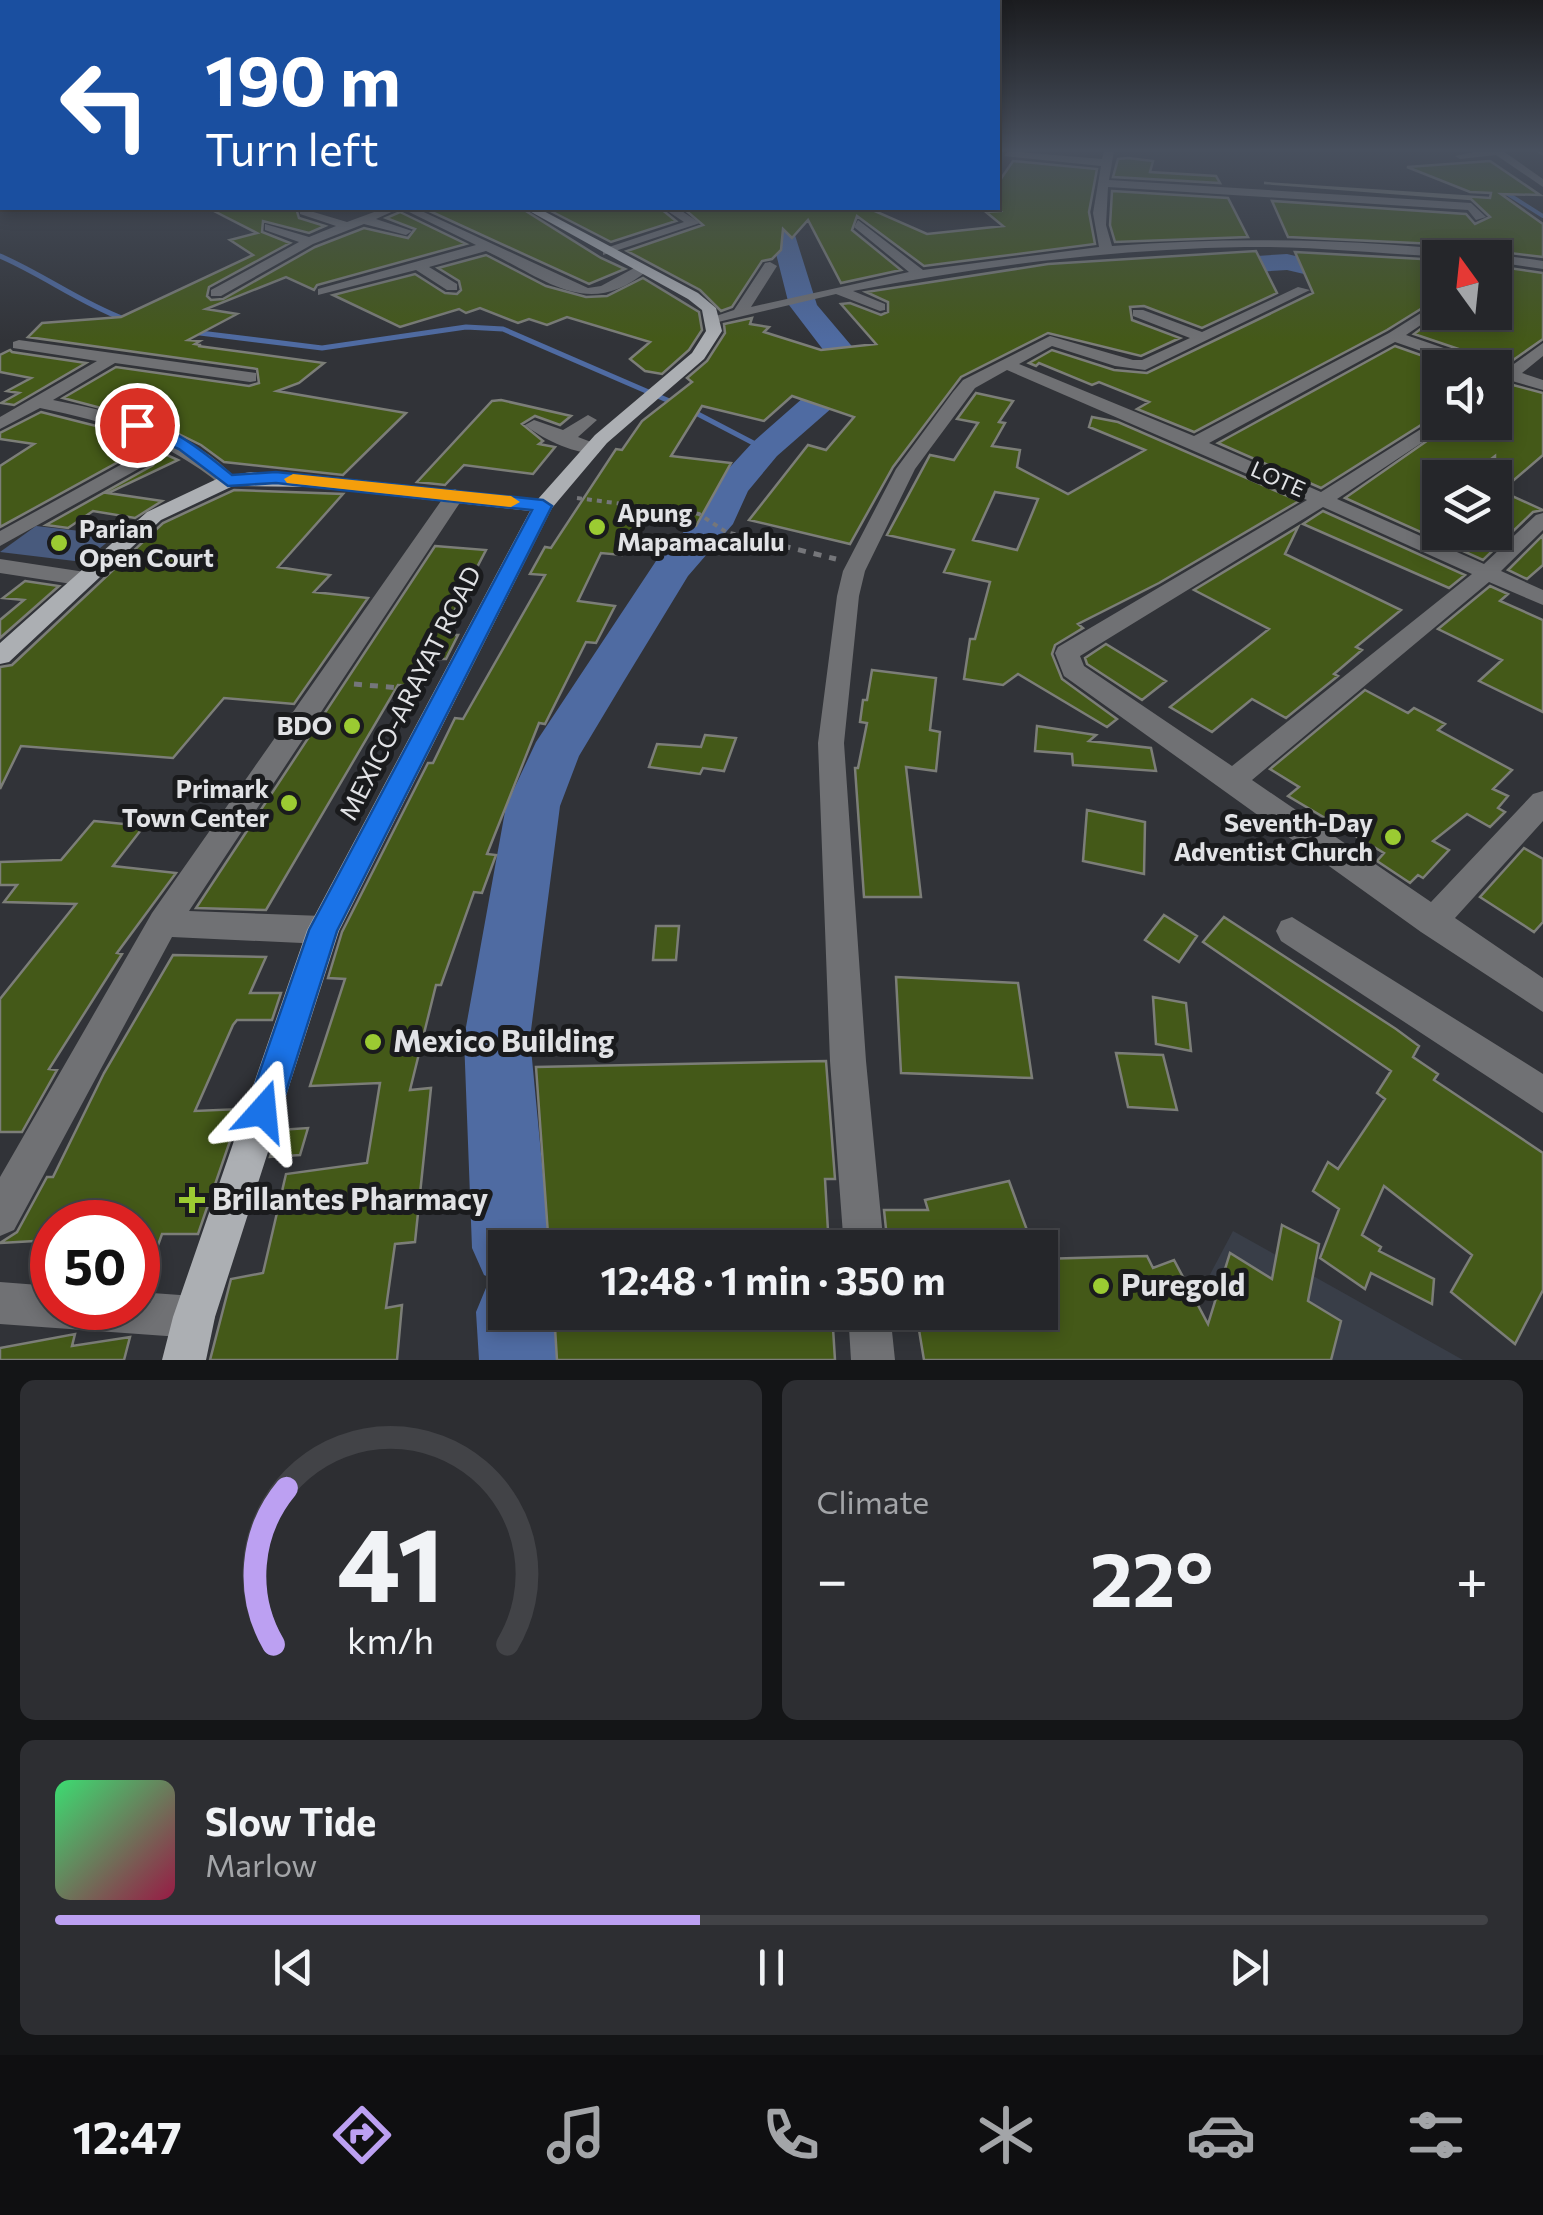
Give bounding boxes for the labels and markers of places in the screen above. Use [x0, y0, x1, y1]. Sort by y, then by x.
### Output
pin [95, 383, 180, 468]
place label: Apung Mapamacalulu [617, 497, 784, 556]
place label: Parian Open Court [79, 513, 214, 572]
marker: Apung Mapamacalulu [586, 516, 608, 538]
marker: Parian Open Court [48, 532, 70, 554]
place label: BDO [277, 710, 332, 740]
marker: BDO [341, 715, 363, 737]
place label: Primark Town Center [122, 773, 270, 832]
marker: Primark Town Center [278, 792, 300, 814]
place label: Seventh-Day Adventist Church [1174, 807, 1373, 866]
marker: Seventh-Day Adventist Church [1382, 826, 1404, 848]
place label: Mexico Building [393, 1021, 614, 1058]
marker: Mexico Building [362, 1031, 384, 1053]
place label: Brillantes Pharmacy [212, 1179, 489, 1216]
marker: Brillantes Pharmacy [181, 1189, 203, 1211]
place label: Puregold [1121, 1265, 1245, 1302]
marker: Puregold [1090, 1275, 1112, 1297]

